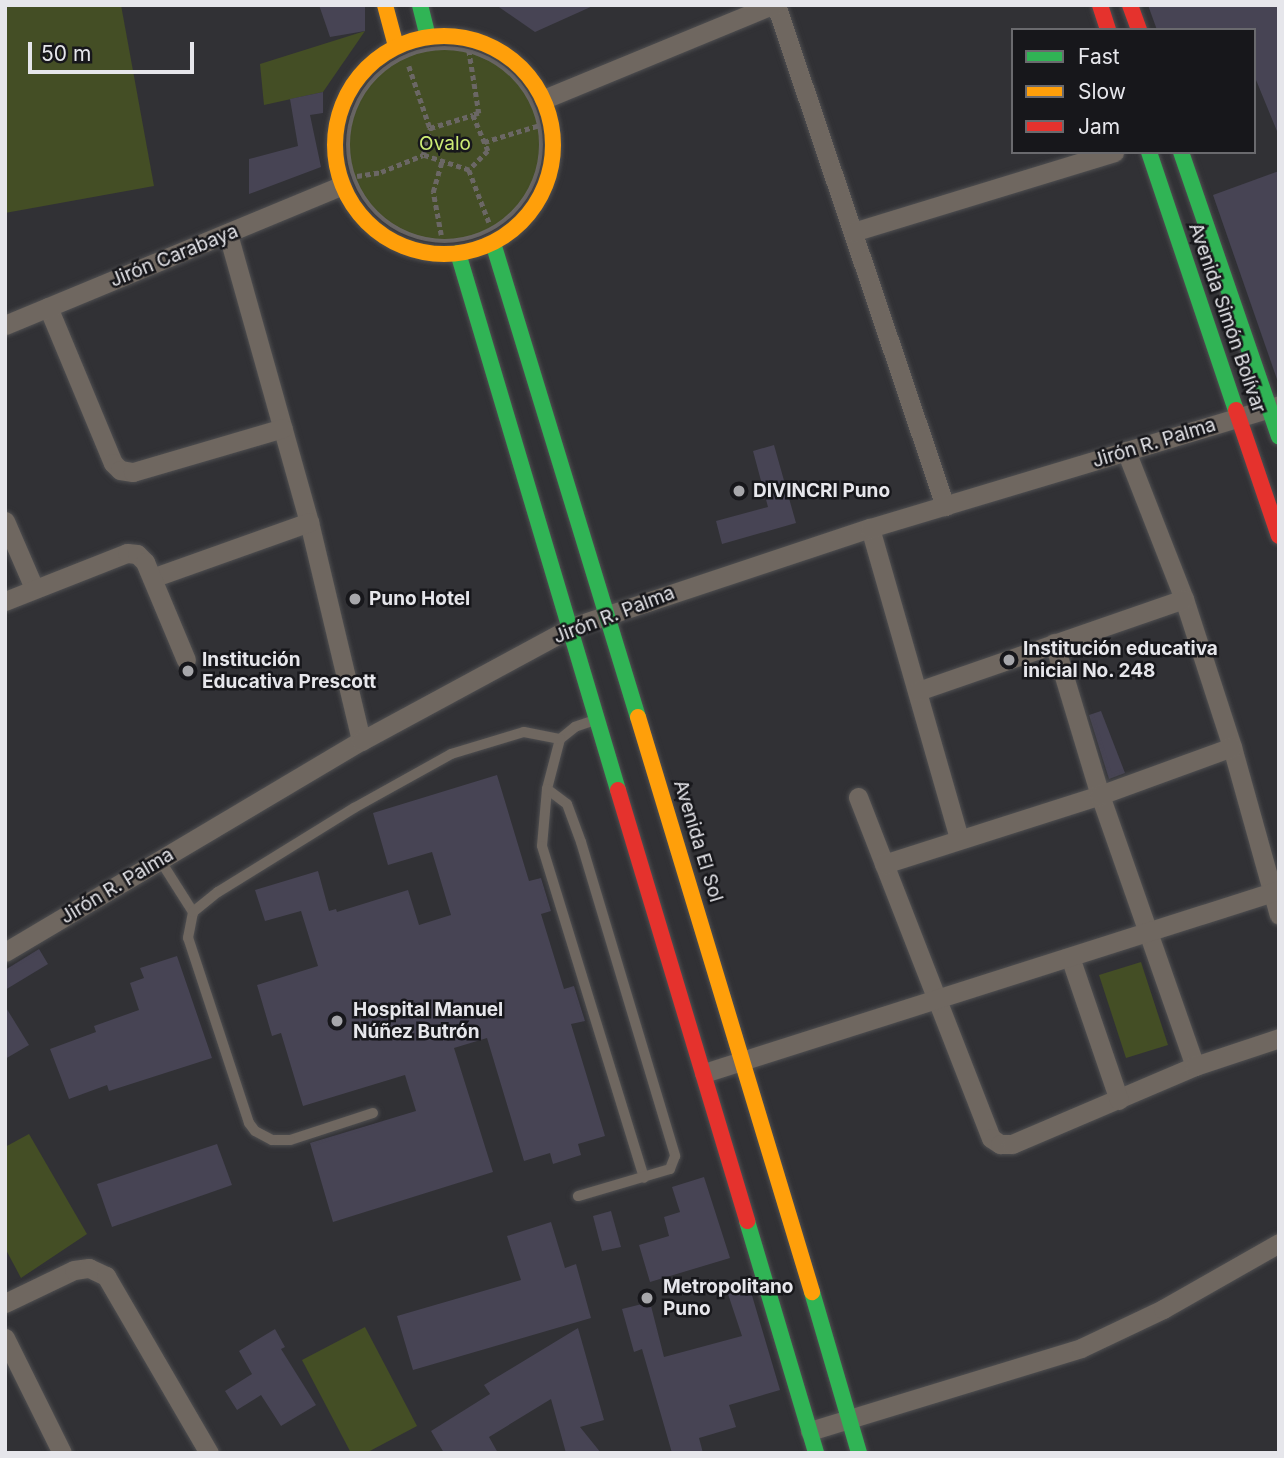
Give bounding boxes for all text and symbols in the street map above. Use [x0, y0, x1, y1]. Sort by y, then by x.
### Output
scale bar [32, 28, 198, 72]
legend [1011, 28, 1256, 154]
text: 50 m [41, 41, 91, 66]
text: Fast [1078, 44, 1120, 69]
text: Slow [1078, 79, 1126, 104]
text: Jam [1078, 114, 1120, 139]
park label: Ovalo [419, 133, 471, 155]
street label: Jirón Carabaya [107, 220, 241, 292]
street label: Avenida Simón Bolívar [1184, 220, 1270, 416]
street label: Jirón R. Palma [1089, 413, 1219, 473]
place label: DIVINCRI Puno [753, 480, 890, 502]
marker: DIVINCRI Puno [731, 483, 747, 499]
street label: Jirón R. Palma [550, 581, 678, 649]
place label: Puno Hotel [369, 588, 470, 610]
marker: Puno Hotel [347, 591, 363, 607]
place label: Institución educativa inicial No. 248 [1023, 638, 1218, 682]
place label: Institución Educativa Prescott [202, 649, 376, 693]
marker: Institución educativa inicial No. 248 [1001, 652, 1017, 668]
marker: Institución Educativa Prescott [180, 663, 196, 679]
street label: Avenida El Sol [669, 777, 727, 905]
street label: Jirón R. Palma [56, 843, 178, 929]
place label: Hospital Manuel Núñez Butrón [353, 999, 503, 1043]
marker: Hospital Manuel Núñez Butrón [327, 1011, 347, 1031]
place label: Metropolitano Puno [663, 1276, 793, 1320]
marker: Metropolitano Puno [637, 1288, 657, 1308]

